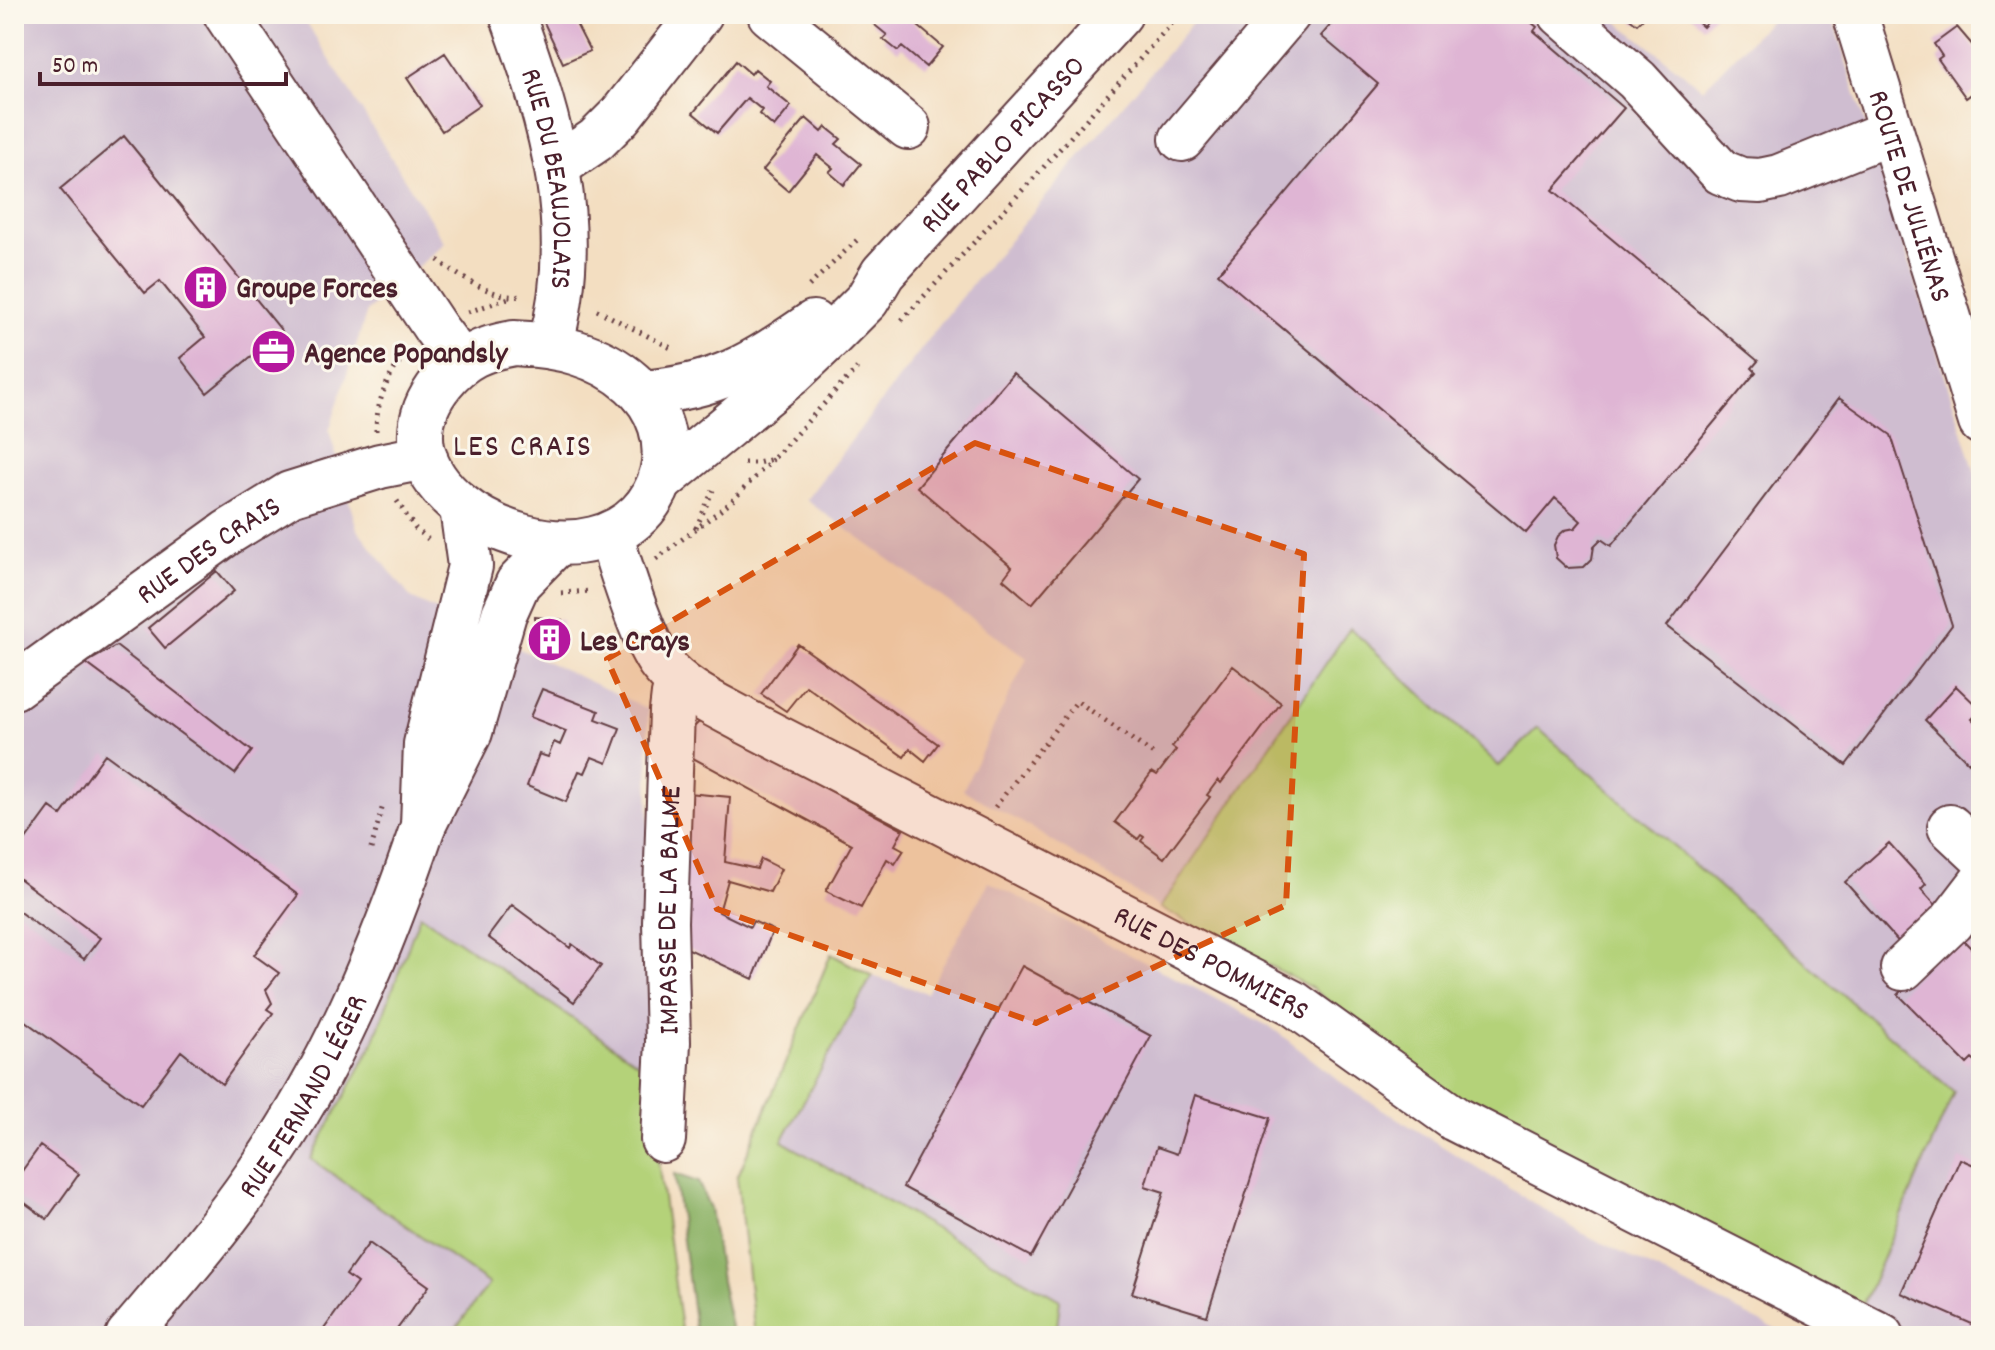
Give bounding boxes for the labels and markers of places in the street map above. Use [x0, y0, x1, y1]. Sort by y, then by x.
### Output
building icon: Groupe Forces [181, 263, 229, 311]
place label: Groupe Forces [236, 270, 398, 313]
office icon: Agence Popandsly [249, 328, 297, 376]
place label: Agence Popandsly [304, 335, 509, 378]
building icon: Les Crays [525, 616, 573, 664]
place label: Les Crays [580, 623, 690, 666]

